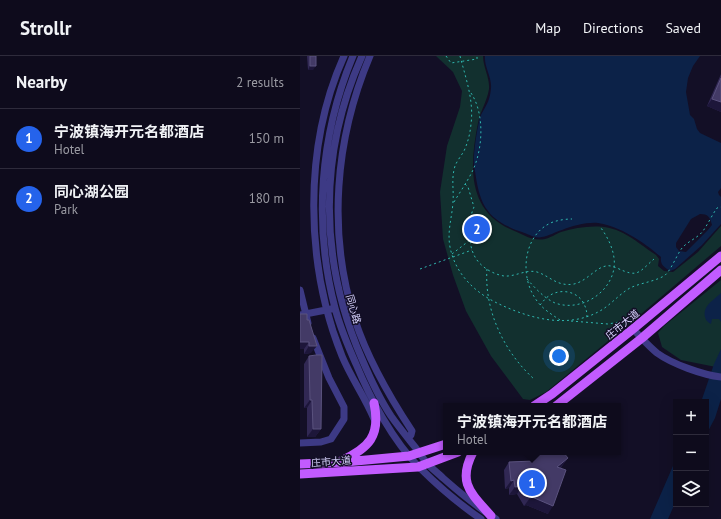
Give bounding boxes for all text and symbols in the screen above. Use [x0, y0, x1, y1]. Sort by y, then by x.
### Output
text: Strollr [20, 16, 71, 40]
text: Map [535, 19, 561, 37]
text: Directions [583, 19, 643, 37]
text: Saved [665, 19, 701, 37]
text: Nearby [16, 71, 67, 93]
text: 2 results [236, 74, 284, 91]
text: 宁波镇海开元名都酒店 [54, 122, 204, 141]
text: 1 [25, 130, 33, 147]
text: 150 m [249, 130, 284, 147]
text: Hotel [54, 141, 84, 158]
text: 同心湖公园 [54, 182, 129, 201]
text: 2 [25, 190, 33, 207]
text: 180 m [249, 190, 284, 207]
text: Park [54, 201, 78, 218]
pin: 2 [464, 214, 490, 244]
street label: 同心路 [343, 293, 364, 325]
street label: 庄市大道 [603, 307, 642, 342]
your location [549, 346, 569, 366]
map controls [673, 399, 709, 507]
button: + [673, 399, 709, 435]
popup [443, 403, 621, 455]
text: 宁波镇海开元名都酒店 [457, 412, 607, 431]
text: Hotel [457, 431, 487, 448]
button: − [673, 435, 709, 471]
street label: 庄市大道 [311, 454, 351, 469]
pin: 1 [519, 468, 545, 498]
button: layers [673, 471, 709, 507]

